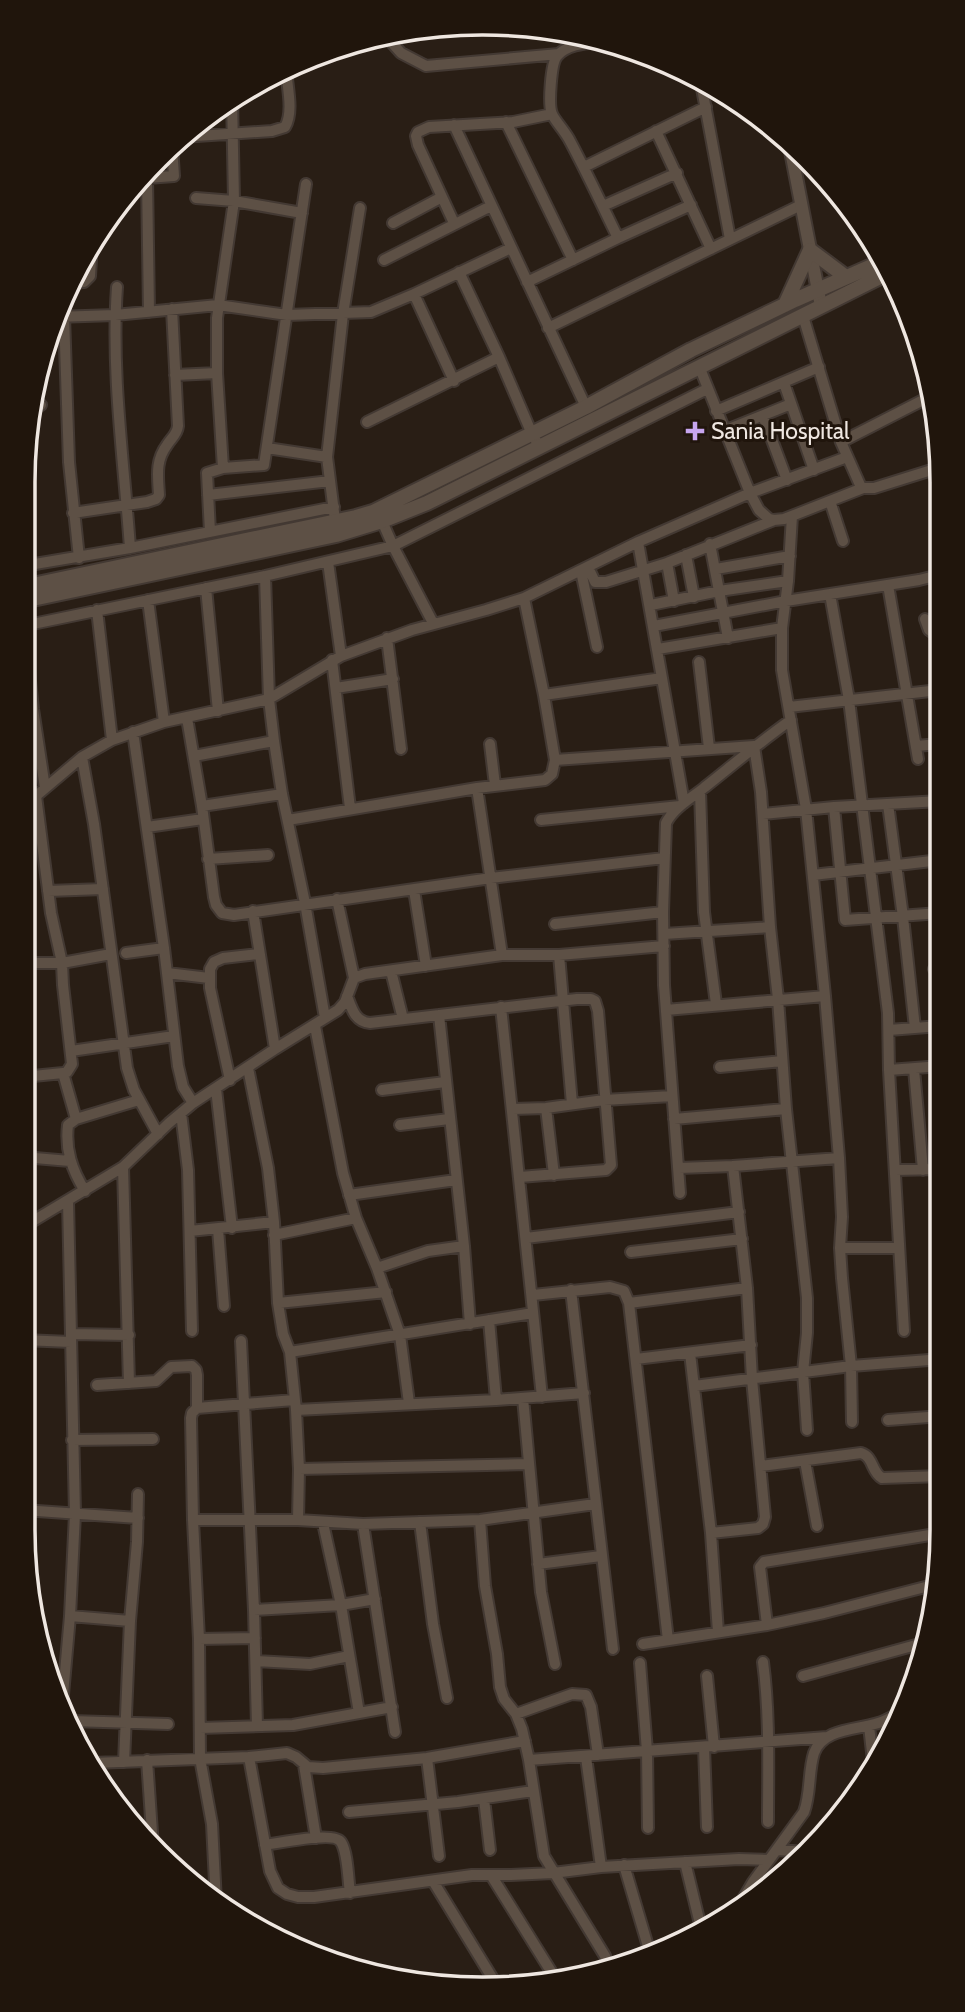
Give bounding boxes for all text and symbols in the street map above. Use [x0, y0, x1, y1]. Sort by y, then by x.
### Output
place label: Sania Hospital [711, 417, 850, 445]
marker: Sania Hospital [685, 421, 705, 441]

